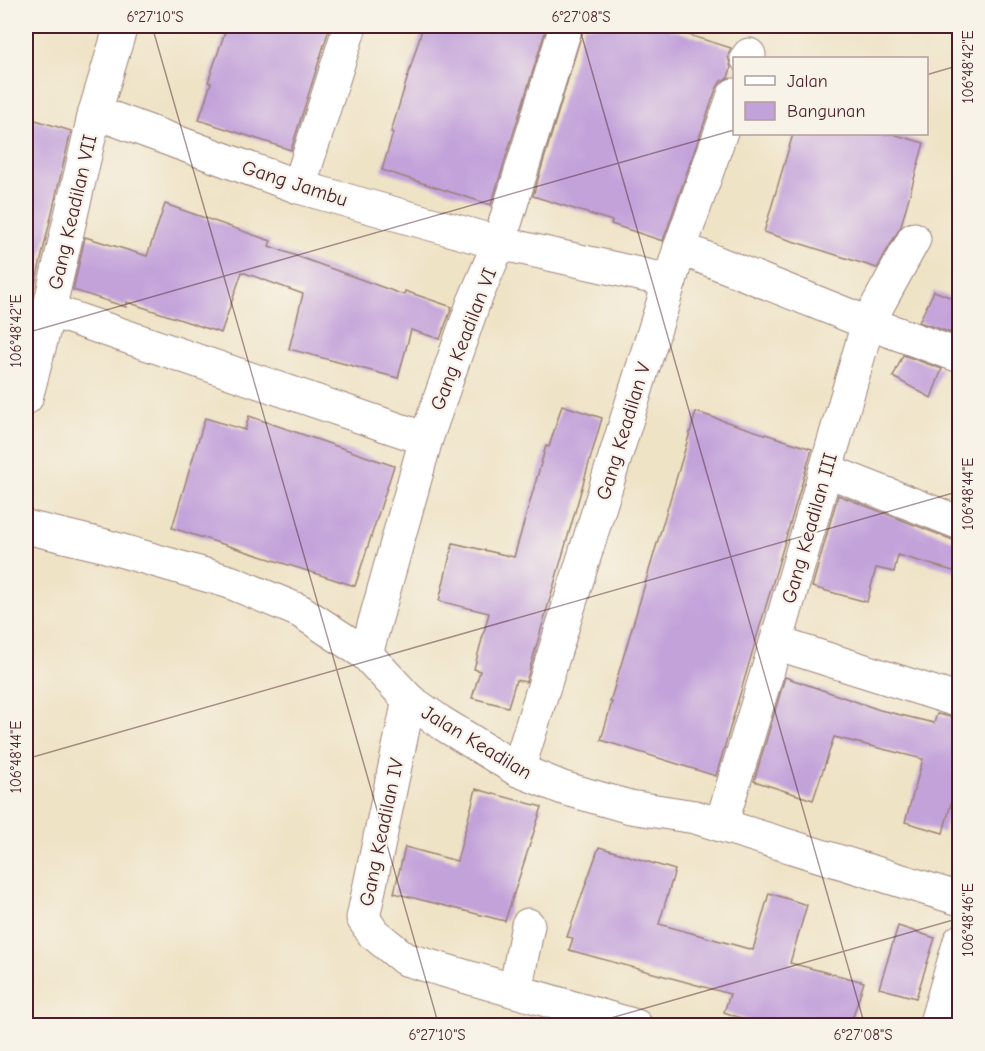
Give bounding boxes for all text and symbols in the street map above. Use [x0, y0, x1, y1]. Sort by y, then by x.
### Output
text: 6°27'10"S [126, 8, 184, 26]
text: 6°27'08"S [552, 8, 610, 26]
text: 106°48'42"E [959, 30, 977, 104]
legend [733, 57, 928, 135]
text: Jalan [787, 71, 828, 92]
text: Bangunan [787, 101, 865, 122]
street label: Gang Keadilan VII [43, 132, 102, 292]
street label: Gang Jambu [239, 156, 351, 211]
street label: Gang Keadilan VI [426, 265, 501, 414]
text: 106°48'42"E [7, 294, 25, 368]
street label: Gang Keadilan V [592, 359, 655, 503]
street label: Gang Keadilan III [777, 450, 842, 606]
text: 106°48'44"E [959, 458, 977, 530]
street label: Jalan Keadilan [418, 701, 536, 784]
text: 106°48'44"E [7, 721, 25, 793]
street label: Gang Keadilan IV [355, 756, 408, 908]
text: 106°48'46"E [959, 883, 977, 957]
text: 6°27'10"S [408, 1026, 466, 1044]
text: 6°27'08"S [834, 1026, 892, 1044]

